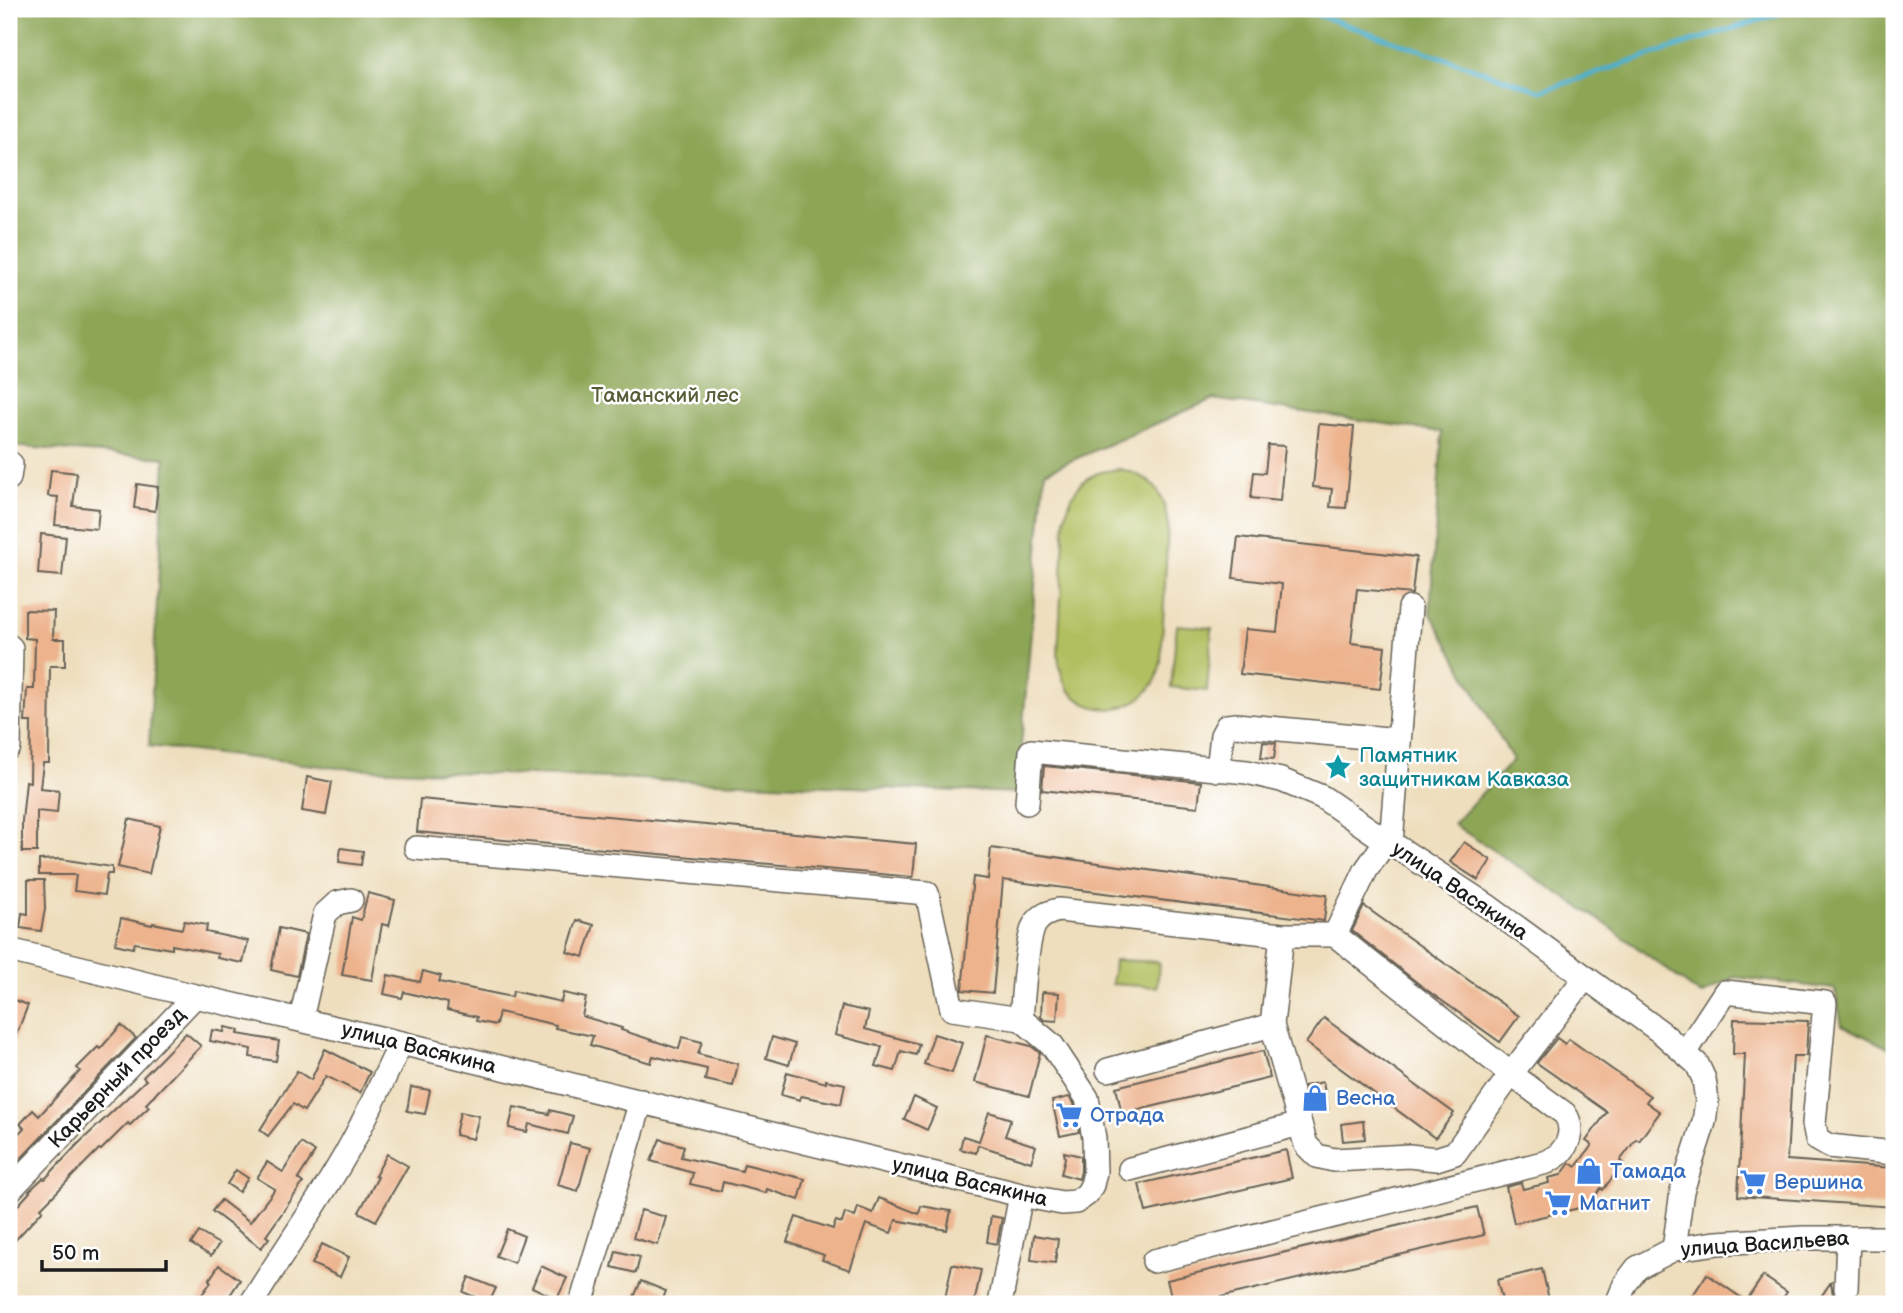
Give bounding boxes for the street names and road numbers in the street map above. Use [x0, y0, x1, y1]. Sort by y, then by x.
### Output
street label: улица Васякина [1387, 836, 1533, 946]
street label: Карьерный проезд [43, 1002, 191, 1154]
street label: улица Васякина [339, 1017, 500, 1079]
street label: улица Васякина [890, 1152, 1051, 1212]
street label: улица Васильева [1680, 1226, 1851, 1262]

